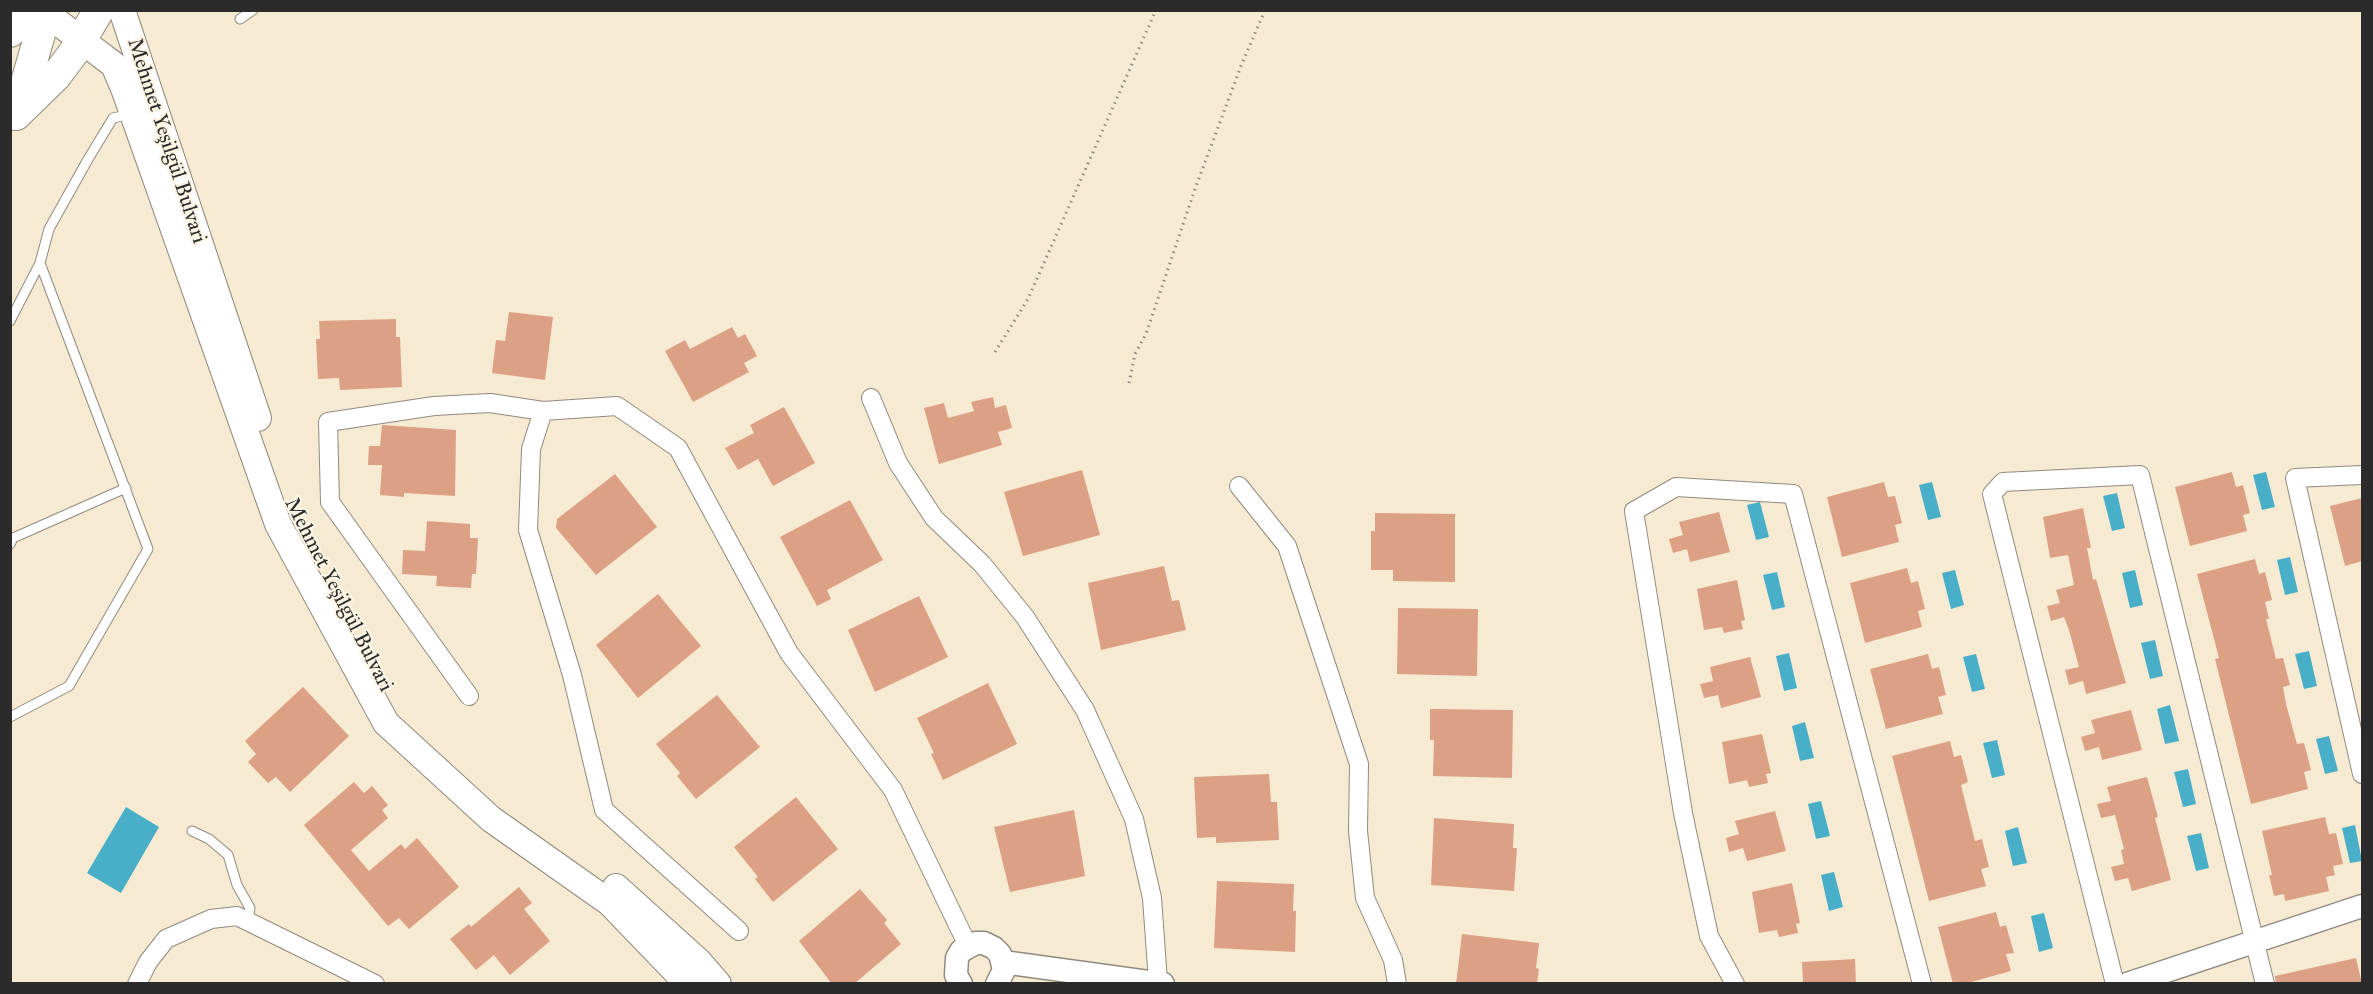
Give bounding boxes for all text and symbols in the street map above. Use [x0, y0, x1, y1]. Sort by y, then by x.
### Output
street label: Mehmet Yeşilgül Bulvari [121, 35, 211, 247]
street label: Mehmet Yeşilgül Bulvari [278, 494, 398, 696]

